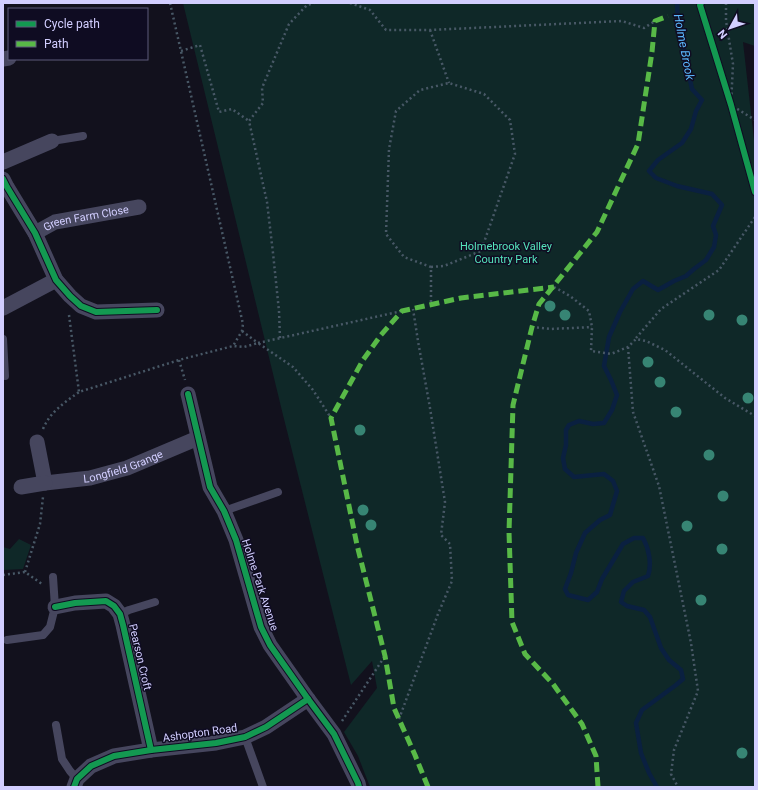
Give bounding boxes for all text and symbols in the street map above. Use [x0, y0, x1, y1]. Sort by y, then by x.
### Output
legend [8, 8, 148, 60]
north arrow [710, 8, 750, 48]
water label: Holme Brook [671, 13, 698, 82]
text: Cycle path [44, 17, 100, 31]
text: N [715, 27, 730, 41]
text: Path [44, 37, 69, 51]
street label: Green Farm Close [41, 202, 130, 234]
park label: Holmebrook Valley Country Park [460, 240, 553, 266]
street label: Longfield Grange [83, 447, 165, 485]
street label: Holme Park Avenue [239, 537, 281, 633]
street label: Pearson Croft [126, 623, 154, 692]
street label: Ashopton Road [162, 721, 238, 745]

